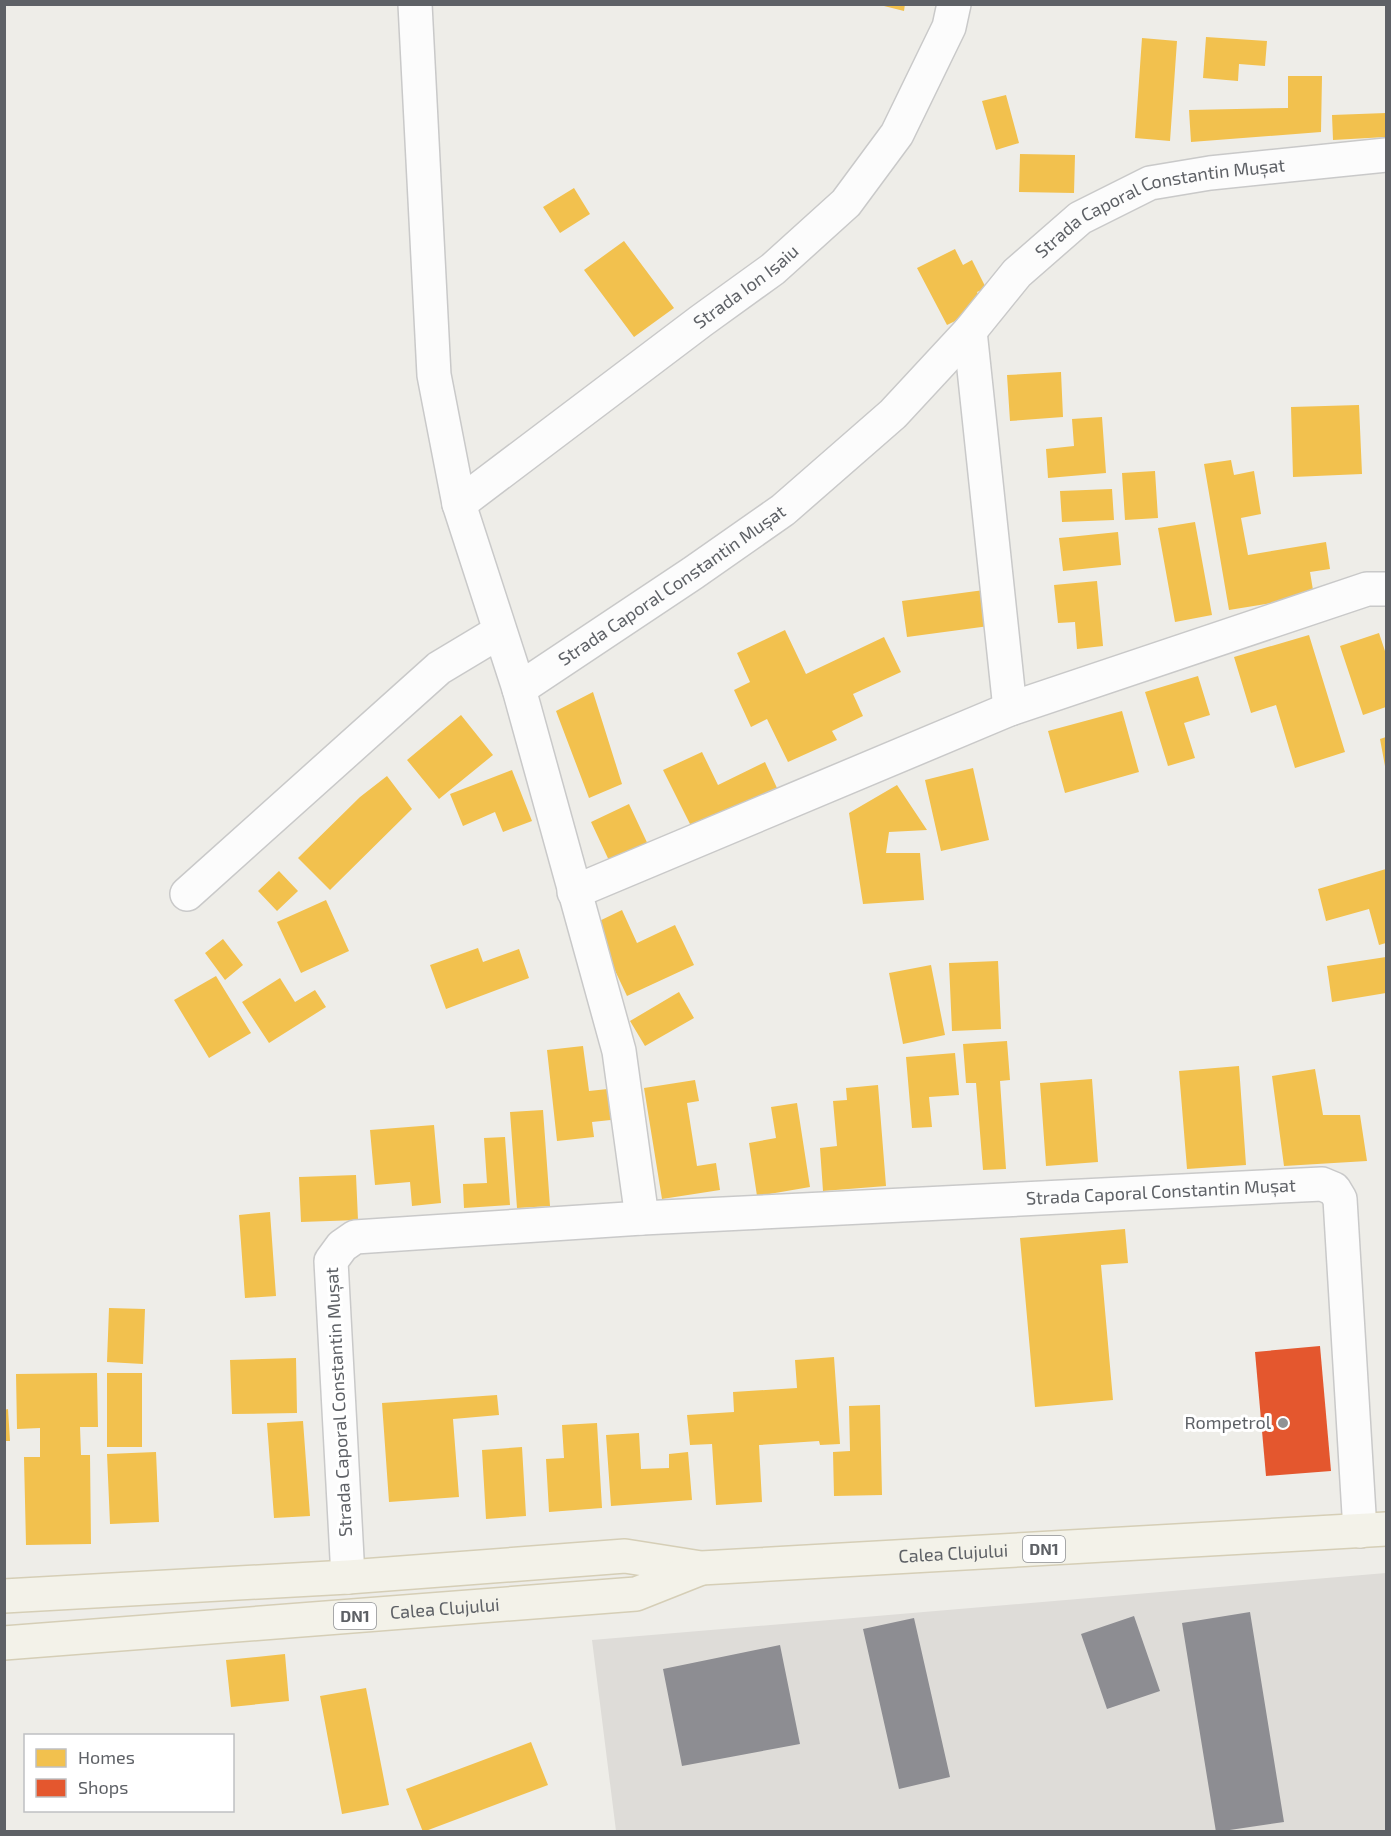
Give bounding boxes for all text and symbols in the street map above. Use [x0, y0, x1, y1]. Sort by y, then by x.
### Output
street label: Strada Caporal Constantin Mușat [1030, 153, 1286, 262]
street label: Strada Ion Isaiu [689, 239, 803, 333]
street label: Strada Caporal Constantin Mușat [554, 500, 790, 670]
street label: Strada Caporal Constantin Mușat [1025, 1173, 1296, 1209]
street label: Strada Caporal Constantin Mușat [320, 1266, 357, 1537]
place label: Rompetrol [1184, 1411, 1272, 1433]
marker: Rompetrol [1276, 1416, 1290, 1430]
road number: DN1 [1023, 1536, 1065, 1562]
street label: Calea Clujului [898, 1539, 1009, 1567]
street label: Calea Clujului [389, 1593, 500, 1623]
road number: DN1 [334, 1603, 376, 1629]
legend [24, 1734, 234, 1812]
text: Homes [78, 1746, 135, 1768]
text: Shops [78, 1776, 128, 1798]

